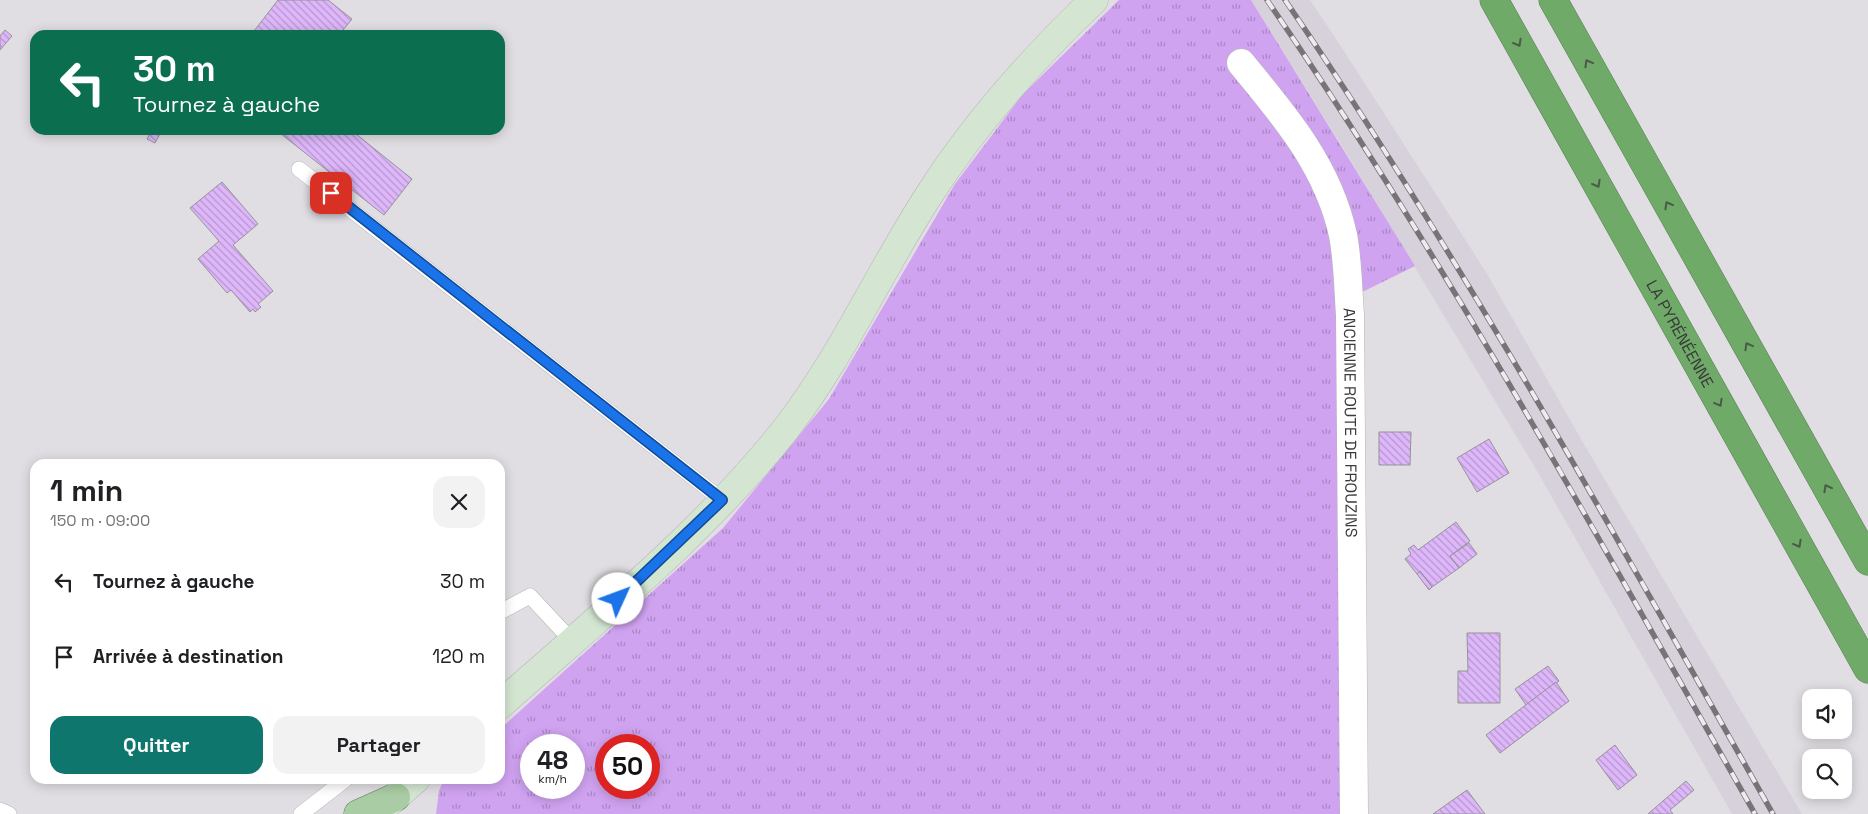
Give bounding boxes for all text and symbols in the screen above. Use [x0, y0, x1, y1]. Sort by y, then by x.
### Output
one-way arrow [1512, 37, 1522, 46]
text: 30 m [133, 47, 216, 91]
icon: left [50, 50, 115, 115]
one-way arrow [1585, 60, 1595, 69]
text: Tournez à gauche [133, 90, 320, 118]
pin [310, 172, 352, 214]
icon: arrive [317, 179, 345, 207]
one-way arrow [1591, 179, 1601, 188]
one-way arrow [1664, 201, 1674, 210]
street label: LA PYRÉNÉENNE [1642, 276, 1718, 391]
street label: ANCIENNE ROUTE DE FROUZINS [1339, 307, 1362, 538]
one-way arrow [1744, 343, 1754, 352]
one-way arrow [1713, 397, 1723, 406]
text: 1 min [50, 471, 123, 510]
button: close [433, 476, 485, 528]
one-way arrow [1823, 484, 1833, 493]
text: 150 m · 09:00 [50, 510, 150, 531]
one-way arrow [1792, 539, 1802, 548]
icon: left [50, 568, 78, 596]
text: Tournez à gauche [93, 569, 255, 594]
text: 30 m [440, 569, 485, 594]
position arrow [591, 572, 643, 624]
icon: arrive [50, 643, 78, 671]
text: Arrivée à destination [93, 644, 283, 669]
text: 120 m [432, 644, 485, 669]
map controls [1802, 689, 1852, 799]
button: sound [1802, 689, 1852, 739]
button: Quitter [50, 716, 263, 774]
button: Partager [273, 716, 485, 774]
speed limit sign: 50 [595, 734, 660, 799]
text: 48 [537, 744, 568, 776]
button: search [1802, 749, 1852, 799]
text: km/h [538, 771, 567, 787]

